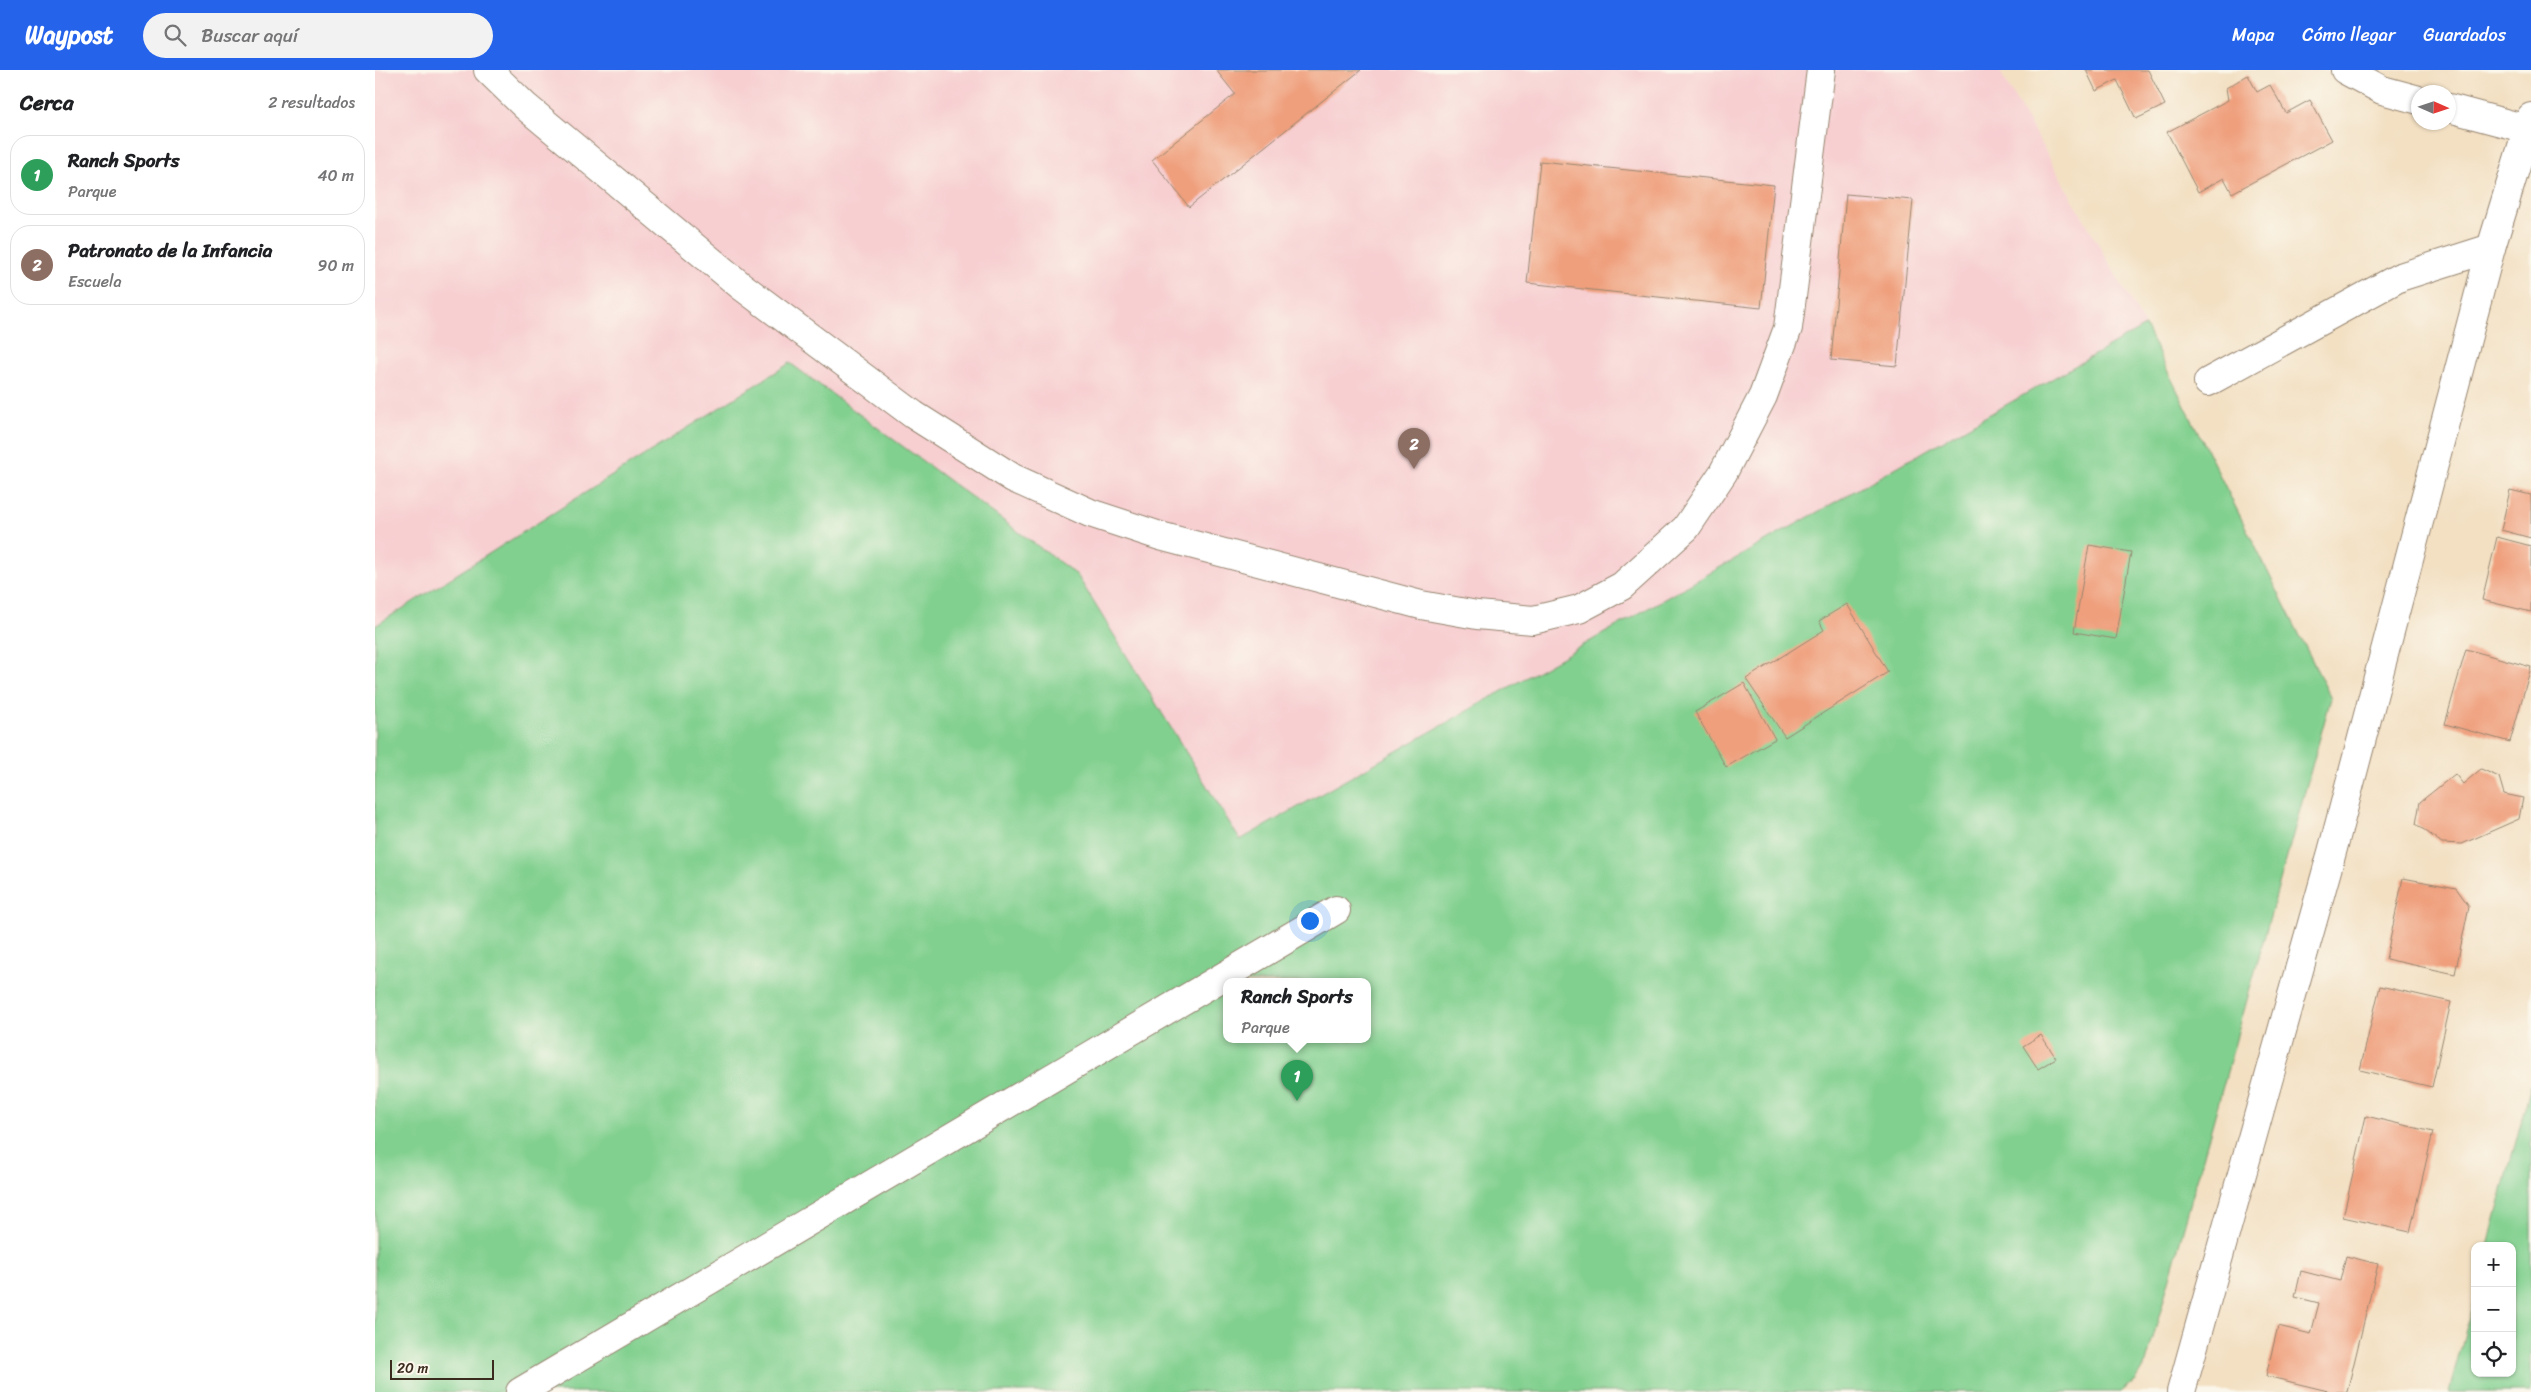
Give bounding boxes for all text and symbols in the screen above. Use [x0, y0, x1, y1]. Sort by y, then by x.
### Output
search box [143, 13, 493, 58]
text: Waypost [25, 14, 113, 56]
text: Buscar aquí [201, 19, 298, 52]
text: Mapa [2232, 19, 2274, 51]
text: Cómo llegar [2302, 19, 2395, 51]
text: Guardados [2423, 19, 2506, 51]
icon: search [161, 21, 189, 49]
text: Cerca [20, 84, 74, 122]
north arrow [2411, 85, 2456, 130]
text: 2 resultados [268, 88, 355, 117]
text: Ranch Sports [68, 144, 180, 177]
text: 1 [34, 161, 40, 190]
text: 40 m [317, 161, 354, 190]
text: Parque [68, 177, 116, 206]
text: Patronato de la Infancia [68, 234, 272, 267]
text: 2 [32, 251, 42, 280]
text: 90 m [318, 251, 354, 280]
text: Escuela [68, 267, 122, 296]
pin: 2 [1398, 428, 1430, 469]
your location [1297, 908, 1323, 934]
popup [1223, 978, 1371, 1043]
text: Ranch Sports [1241, 980, 1353, 1013]
text: Parque [1241, 1013, 1290, 1042]
pin: 1 [1281, 1060, 1313, 1101]
map controls [2471, 1242, 2516, 1377]
button: + [2471, 1242, 2516, 1287]
button: − [2471, 1287, 2516, 1332]
button: locate [2471, 1332, 2516, 1377]
text: 20 m [397, 1356, 428, 1381]
scale bar [390, 1357, 494, 1380]

